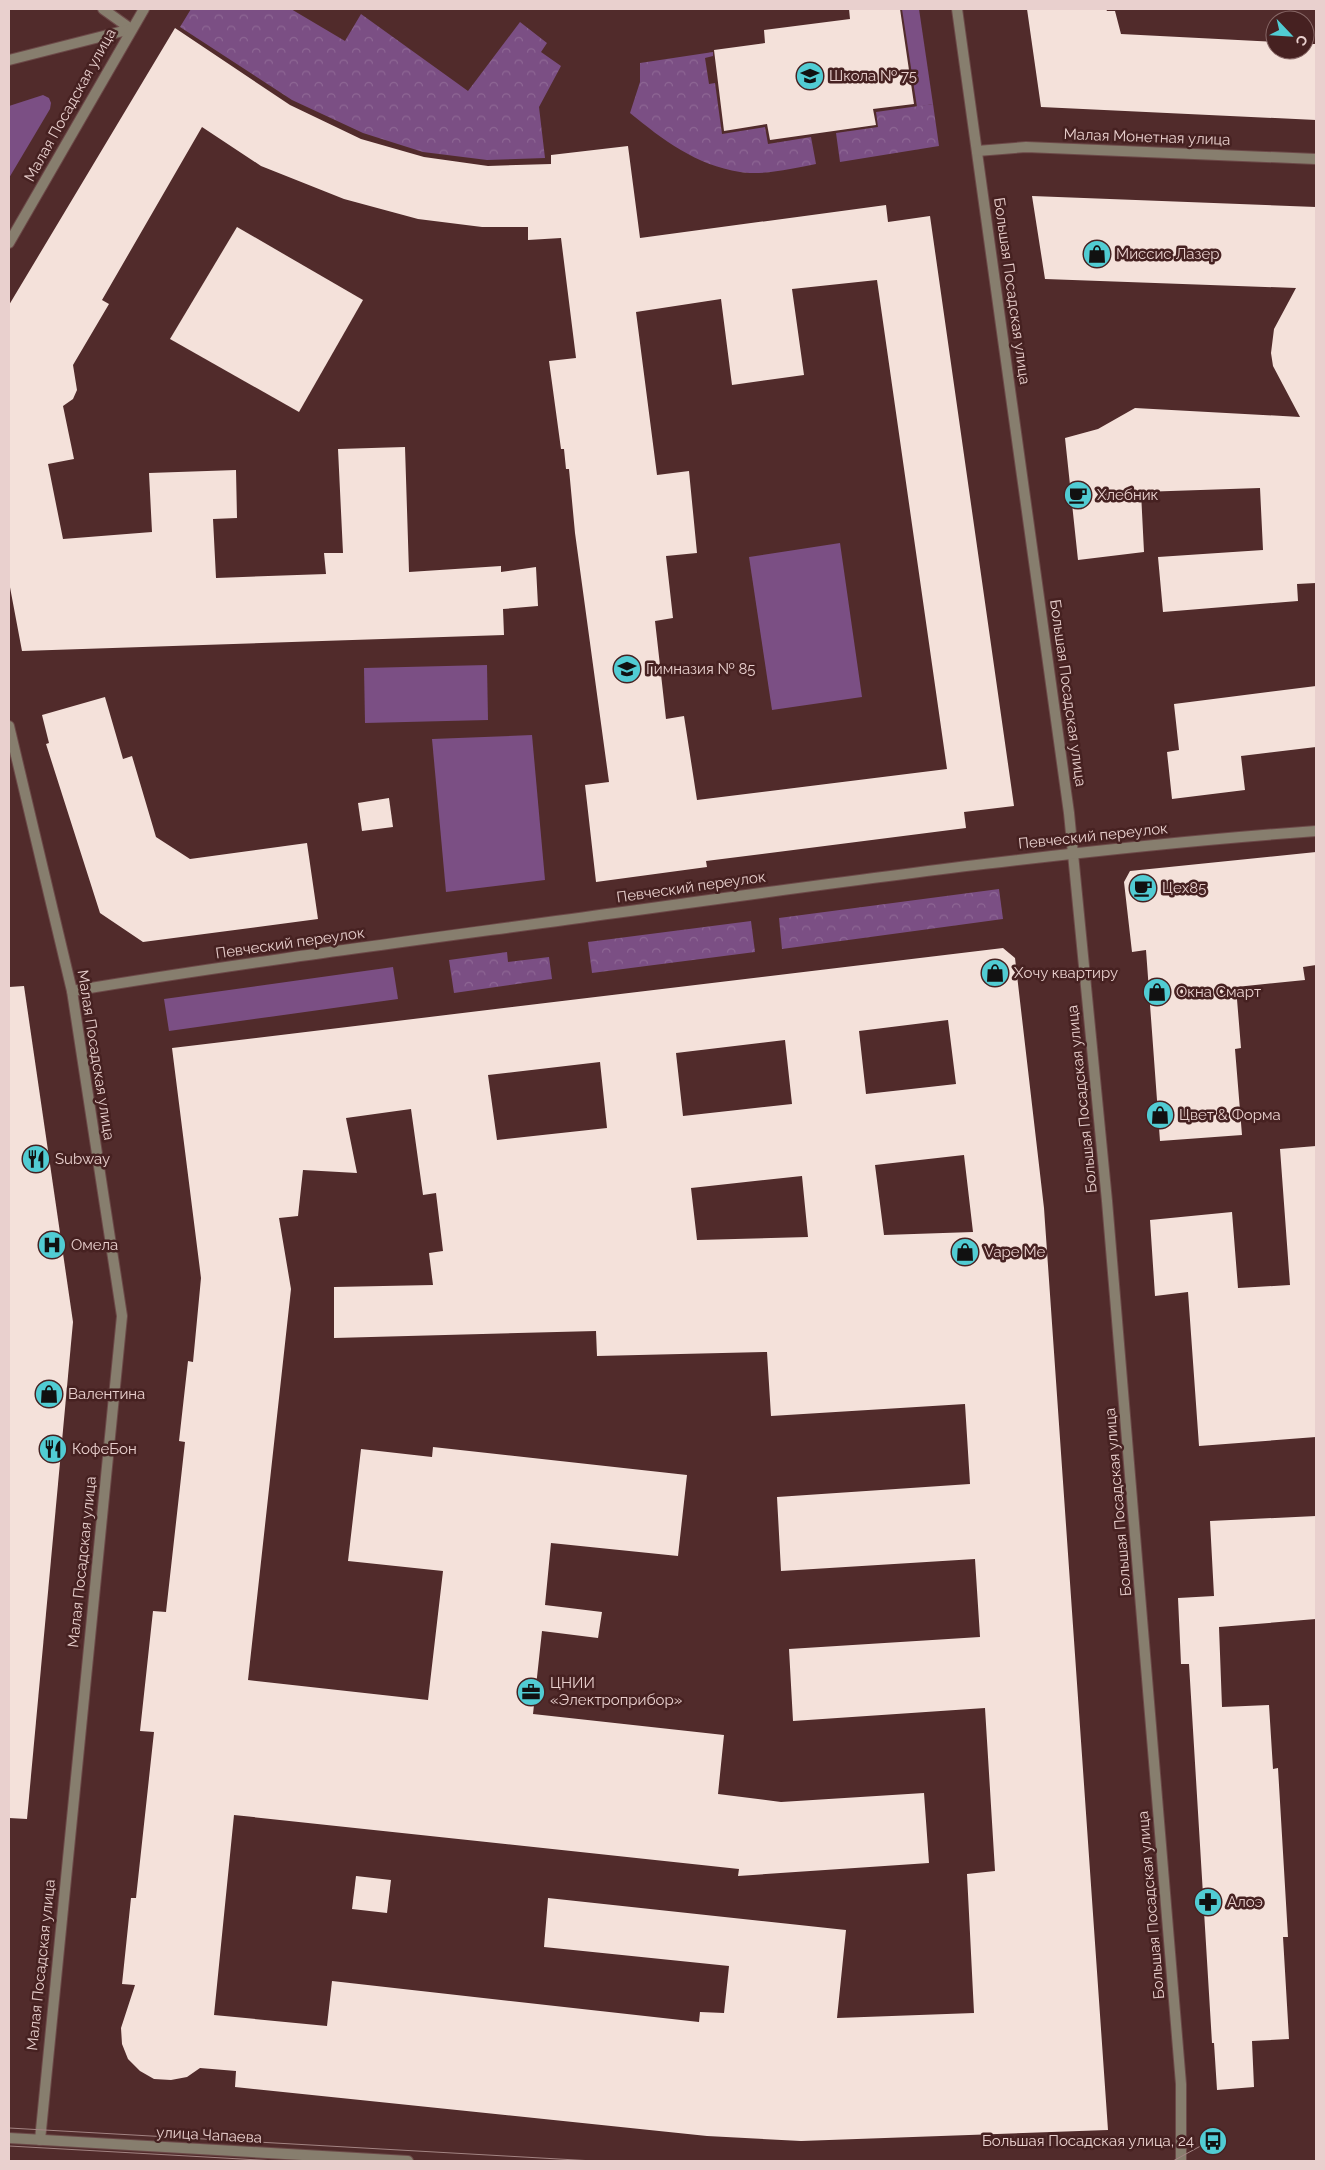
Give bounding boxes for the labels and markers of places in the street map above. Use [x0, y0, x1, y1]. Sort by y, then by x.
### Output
school or university icon: Школа № 75 [795, 61, 825, 91]
place label: Школа № 75 [829, 67, 917, 85]
shop icon: Миссис Лазер [1082, 239, 1112, 269]
place label: Миссис Лазер [1116, 245, 1219, 263]
cafe icon: Хлебник [1063, 480, 1093, 510]
place label: Хлебник [1097, 486, 1159, 504]
school or university icon: Гимназия № 85 [612, 654, 642, 684]
place label: Гимназия № 85 [646, 660, 756, 678]
cafe icon: Цех85 [1128, 873, 1158, 903]
place label: Цех85 [1162, 879, 1206, 897]
shop icon: Хочу квартиру [980, 958, 1010, 988]
place label: Хочу квартиру [1014, 964, 1118, 982]
shop icon: Окна Смарт [1142, 977, 1172, 1007]
place label: Окна Смарт [1176, 983, 1261, 1001]
shop icon: Цвет & Форма [1145, 1100, 1175, 1130]
place label: Цвет & Форма [1179, 1106, 1281, 1124]
restaurant icon: Subway [21, 1144, 51, 1174]
place label: Subway [55, 1150, 110, 1168]
hospital icon: Омела [37, 1230, 67, 1260]
place label: Омела [71, 1236, 118, 1254]
shop icon: Vape Me [950, 1237, 980, 1267]
place label: Vape Me [984, 1243, 1045, 1261]
shop icon: Валентина [34, 1379, 64, 1409]
place label: Валентина [68, 1385, 145, 1403]
restaurant icon: КофеБон [38, 1434, 68, 1464]
place label: КофеБон [72, 1440, 137, 1458]
place label: ЦНИИ «Электроприбор» [550, 1674, 682, 1709]
office icon: ЦНИИ «Электроприбор» [516, 1677, 546, 1707]
pharmacy icon: Алоэ [1193, 1887, 1223, 1917]
place label: Алоэ [1227, 1893, 1263, 1911]
bus stop icon: Большая Посадская улица, 24 [1198, 2126, 1228, 2156]
place label: Большая Посадская улица, 24 [982, 2132, 1194, 2150]

